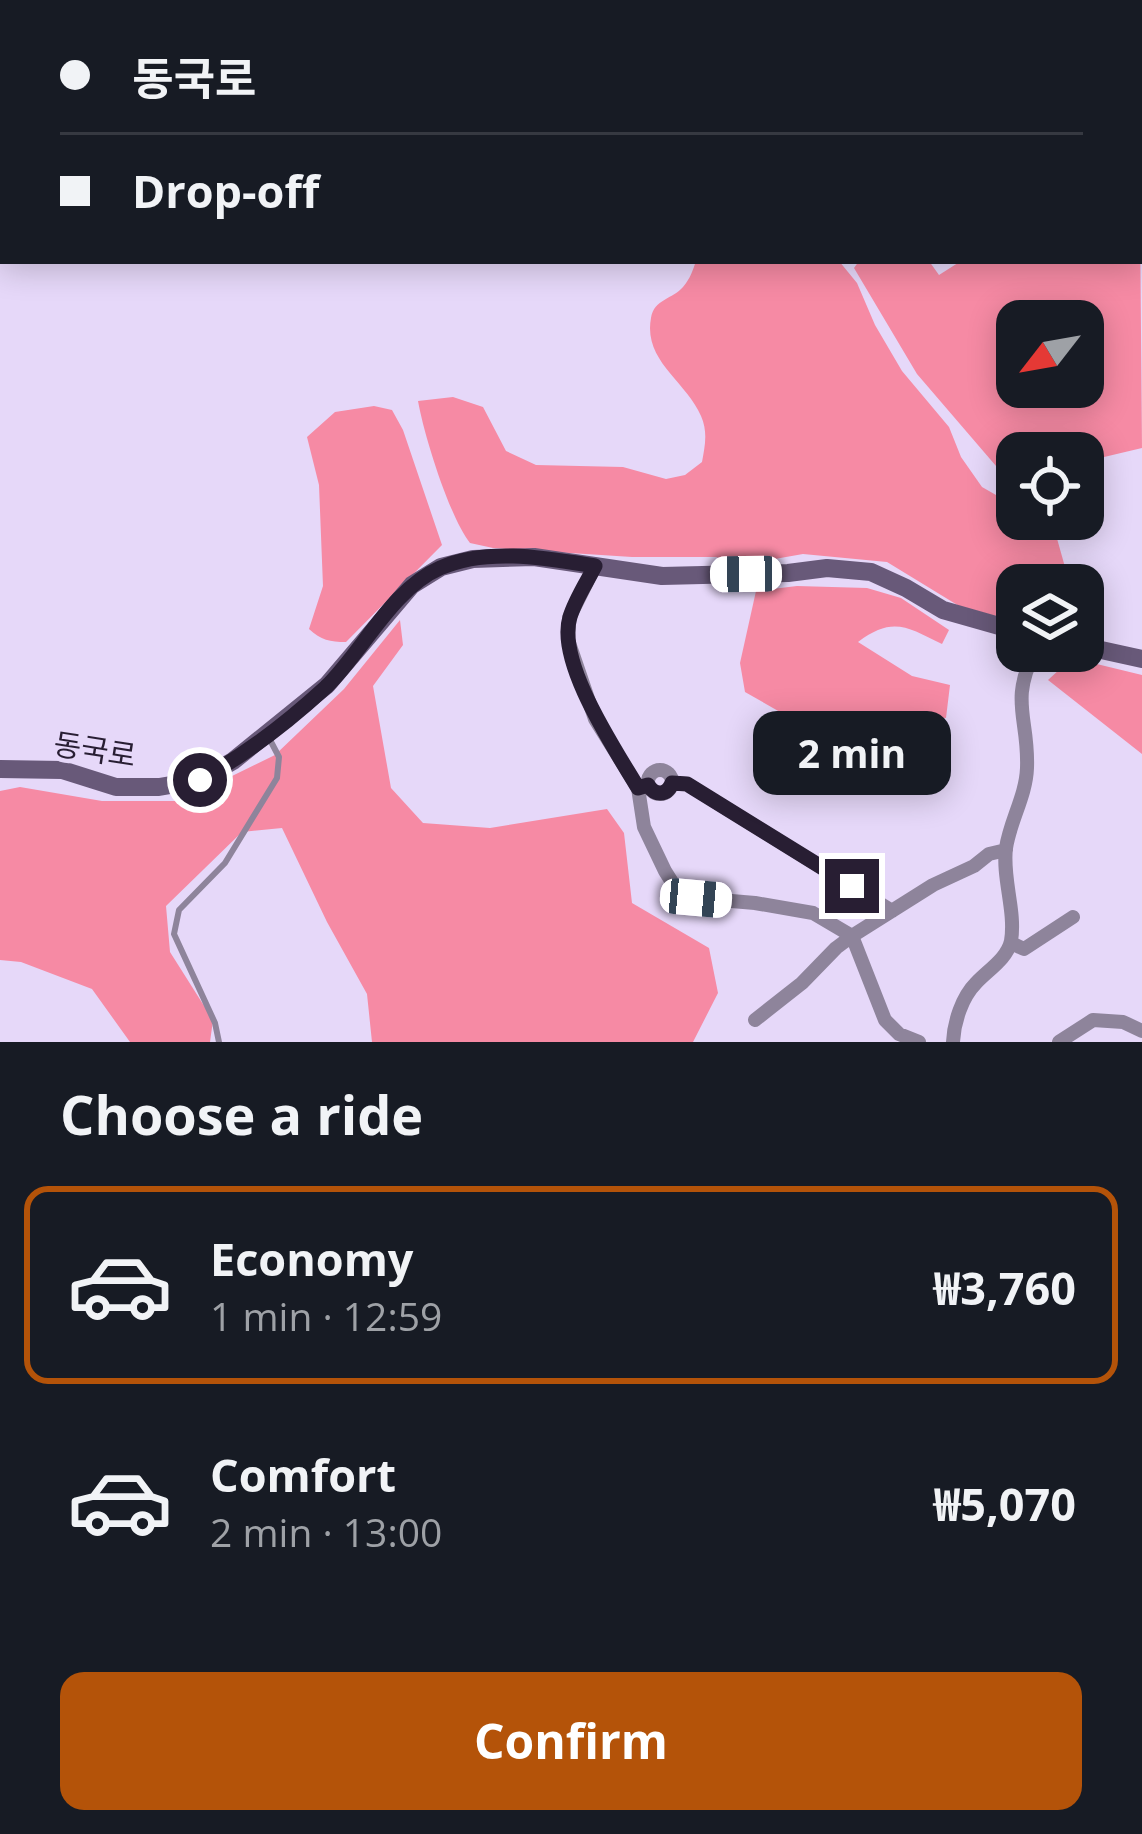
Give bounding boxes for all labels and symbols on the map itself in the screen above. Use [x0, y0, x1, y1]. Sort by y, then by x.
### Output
north arrow [996, 300, 1104, 408]
car [710, 555, 782, 593]
callout: 2 min [753, 712, 951, 796]
street label: 동국로 [51, 722, 139, 776]
route start [173, 753, 227, 807]
route end [825, 859, 879, 913]
car [659, 877, 733, 919]

